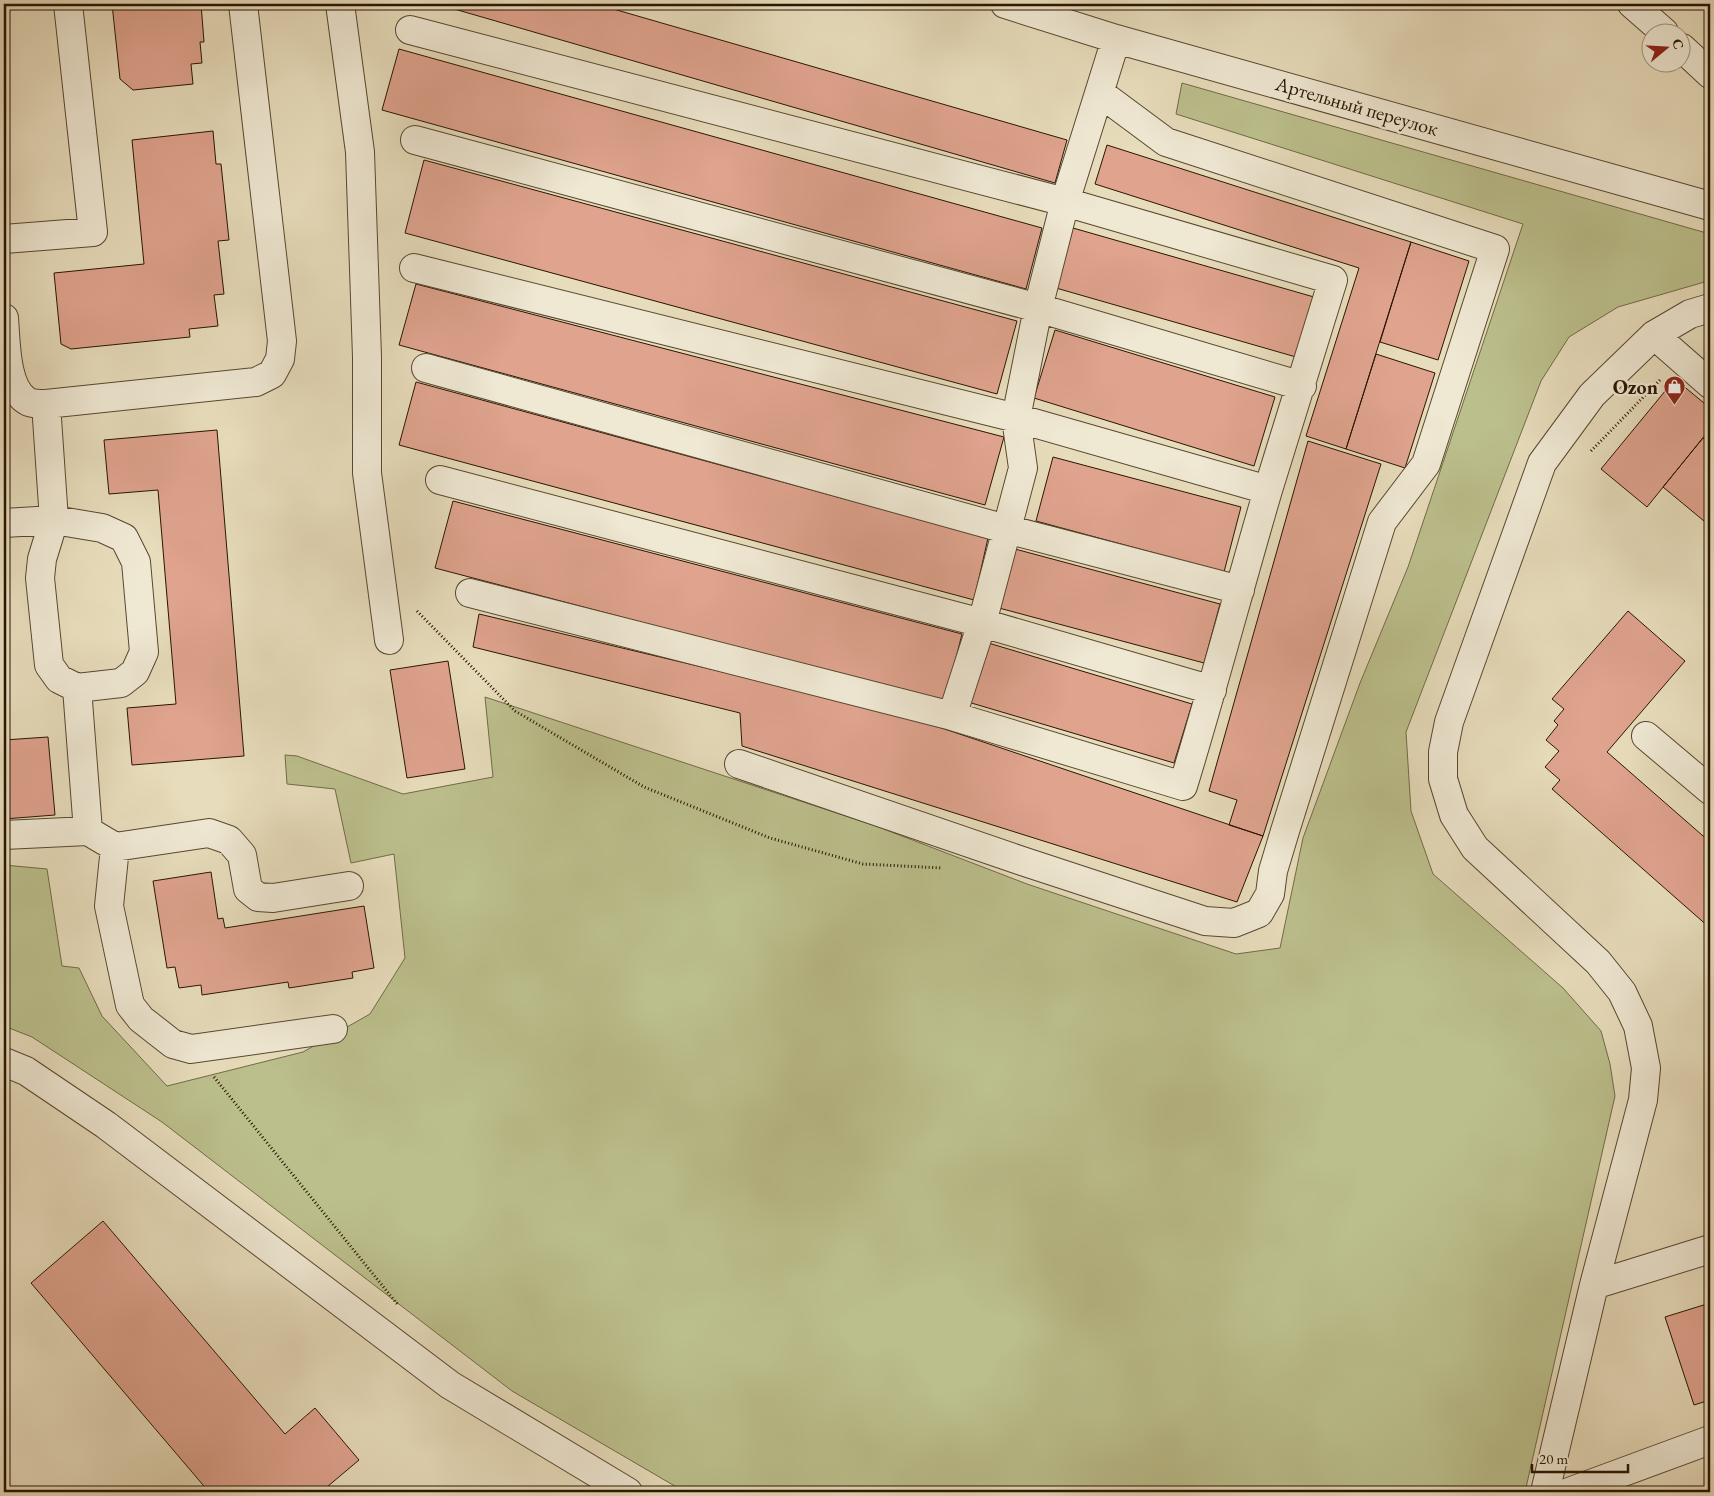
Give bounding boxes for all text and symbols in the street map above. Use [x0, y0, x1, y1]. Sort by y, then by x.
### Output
north arrow [1642, 22, 1692, 72]
text: С [1668, 36, 1688, 52]
street label: Артельный переулок [1272, 70, 1442, 142]
place label: Ozon [1613, 374, 1658, 400]
shop icon: Ozon [1662, 375, 1686, 406]
scale bar [1532, 1441, 1628, 1473]
text: 20 m [1539, 1449, 1568, 1468]

